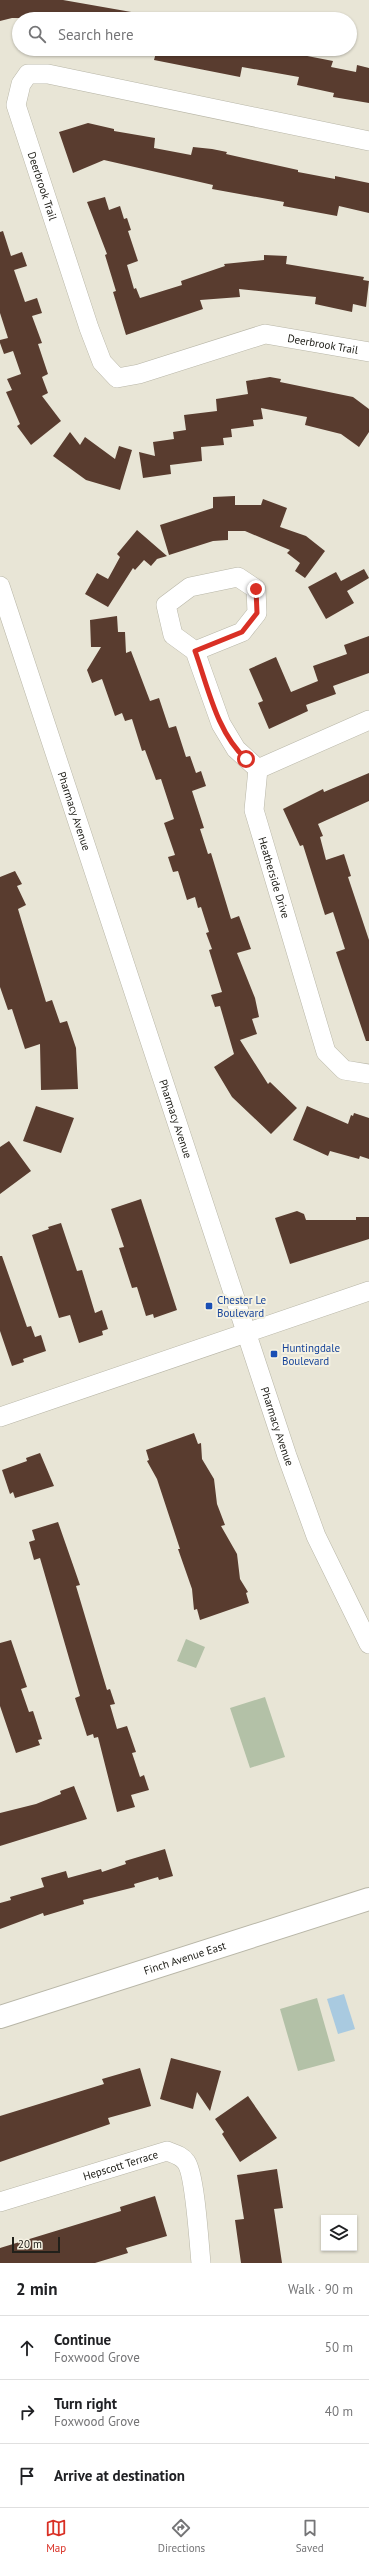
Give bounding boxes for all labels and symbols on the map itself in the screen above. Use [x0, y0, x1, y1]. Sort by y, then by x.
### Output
street label: Deerbrook Trail [25, 150, 61, 223]
street label: Deerbrook Trail [287, 331, 360, 357]
route end [247, 580, 265, 598]
route start [237, 750, 255, 768]
street label: Pharmacy Avenue [55, 770, 94, 853]
street label: Heatherside Drive [255, 835, 293, 920]
street label: Pharmacy Avenue [156, 1077, 195, 1160]
place label: Chester Le Boulevard [217, 1293, 266, 1320]
marker: Chester Le Boulevard [204, 1301, 214, 1311]
place label: Huntingdale Boulevard [282, 1341, 341, 1368]
marker: Huntingdale Boulevard [269, 1349, 279, 1359]
street label: Pharmacy Avenue [258, 1385, 297, 1468]
street label: Finch Avenue East [142, 1938, 228, 1978]
street label: Hepscott Terrace [81, 2147, 160, 2183]
scale bar [12, 2235, 60, 2254]

